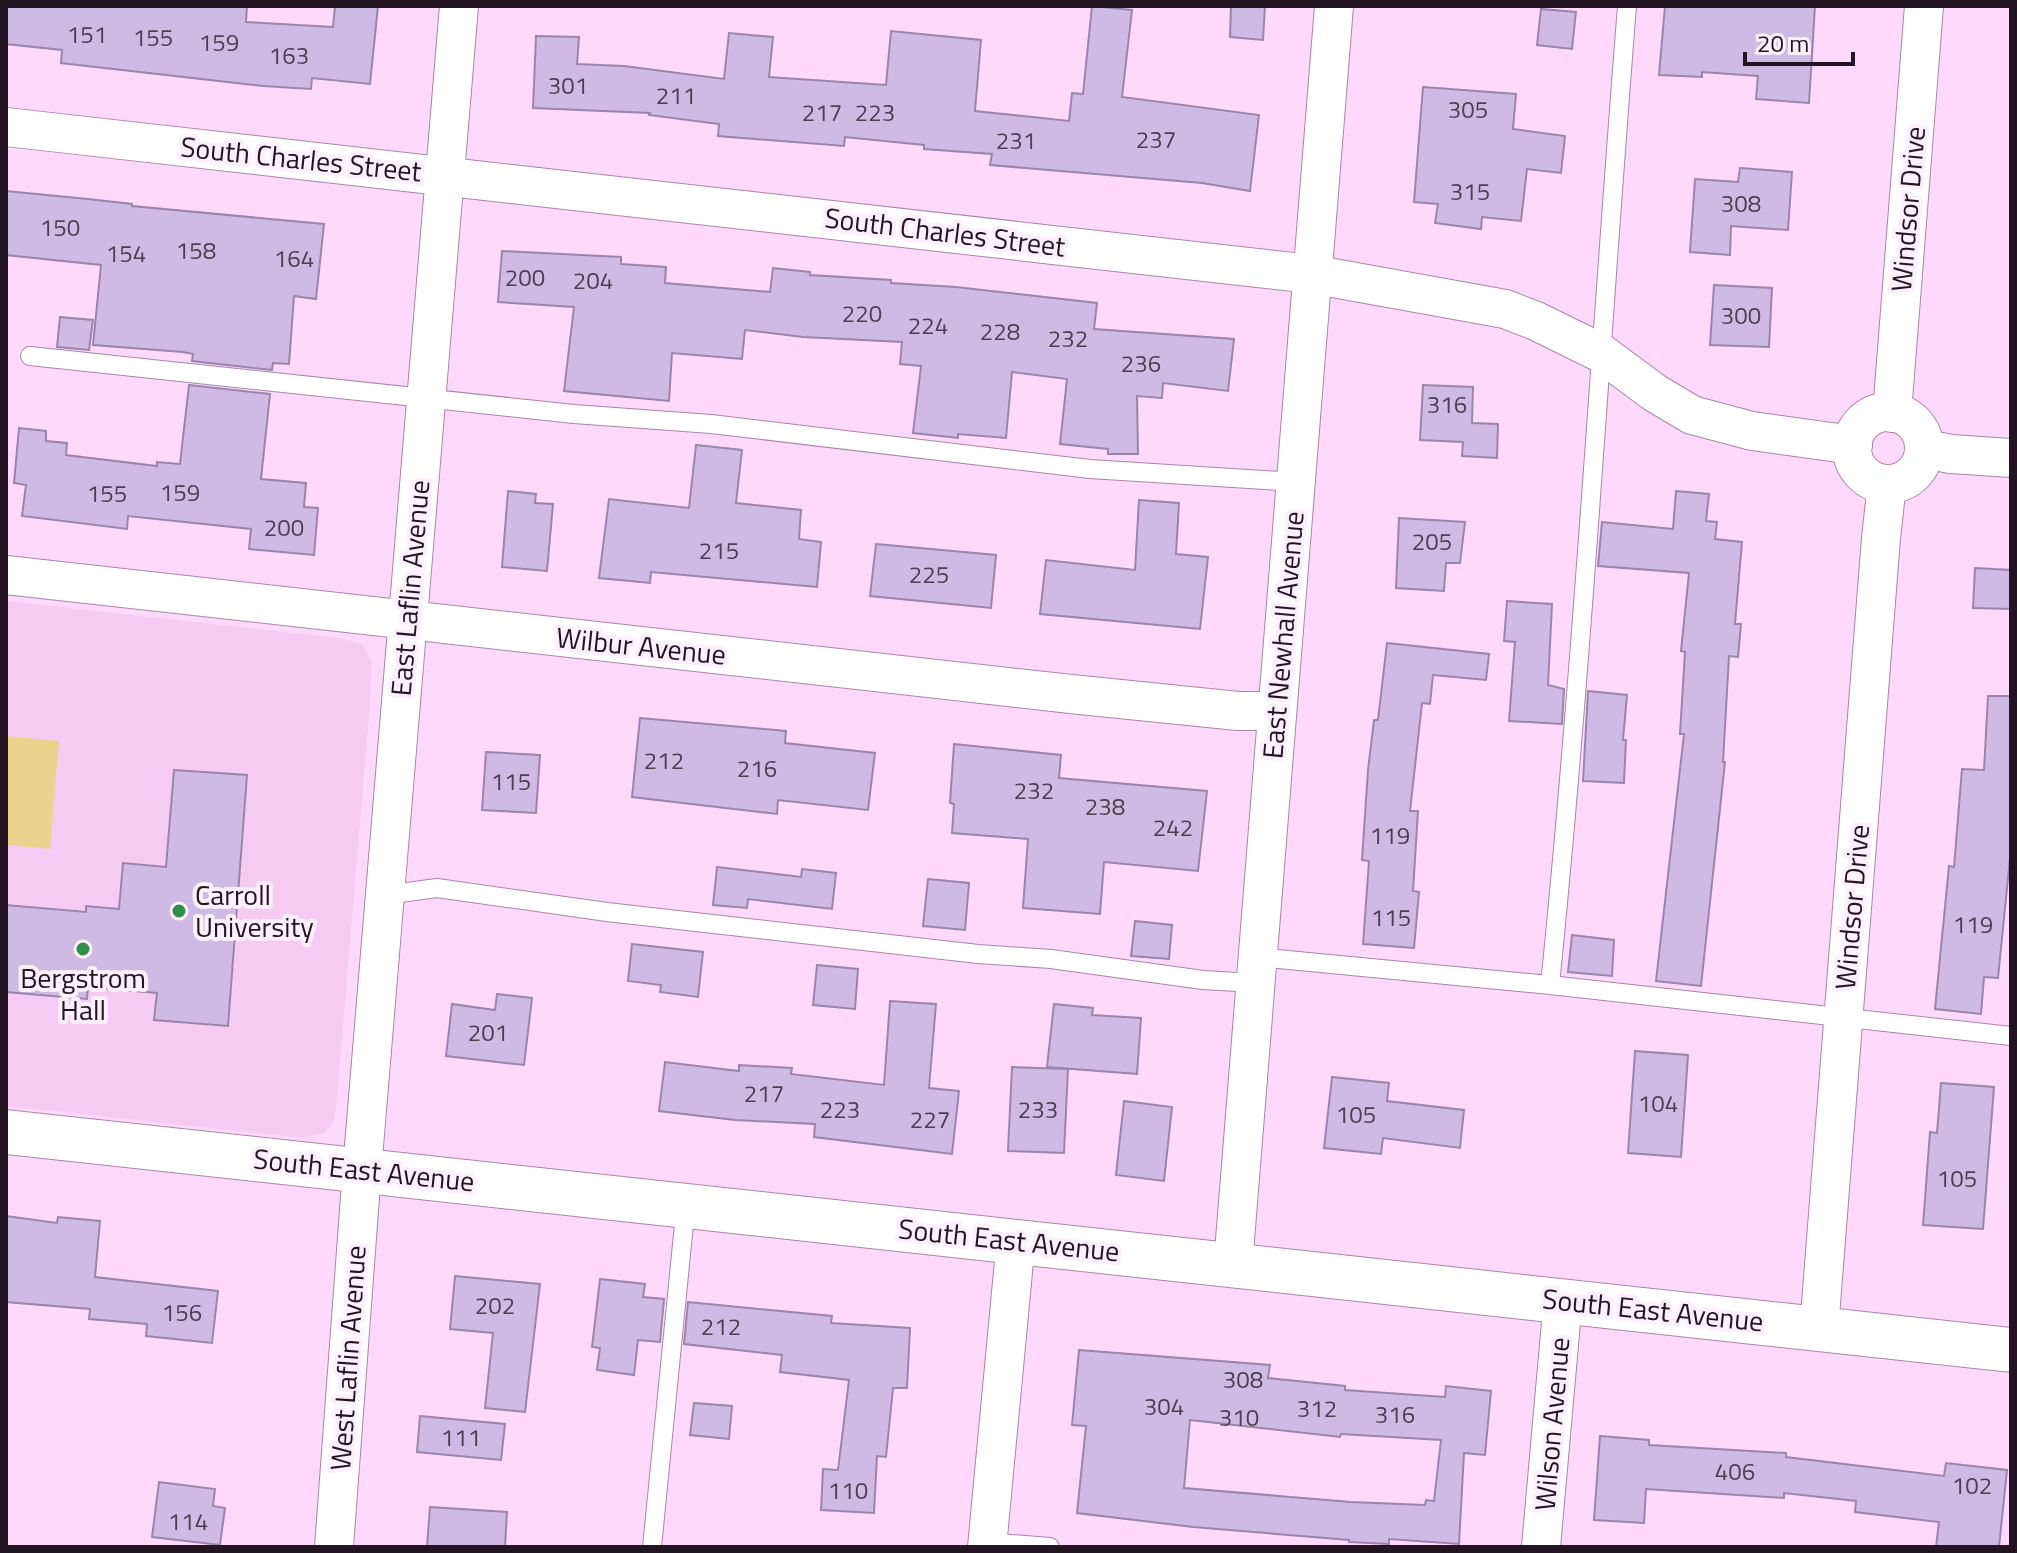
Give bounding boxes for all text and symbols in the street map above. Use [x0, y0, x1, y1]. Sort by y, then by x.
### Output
house number: 151 [67, 16, 107, 52]
scale bar [1745, 16, 1853, 66]
house number: 155 [133, 19, 173, 55]
house number: 159 [199, 24, 239, 60]
text: 20 m [1757, 25, 1809, 61]
house number: 163 [269, 37, 309, 73]
house number: 301 [548, 67, 588, 103]
house number: 211 [656, 77, 696, 113]
house number: 305 [1448, 91, 1488, 127]
house number: 217 [802, 94, 842, 130]
house number: 223 [855, 94, 895, 130]
house number: 237 [1136, 121, 1176, 157]
house number: 231 [996, 122, 1036, 158]
street label: South Charles Street [179, 124, 424, 193]
street label: Windsor Drive [1879, 125, 1936, 293]
house number: 315 [1450, 173, 1490, 209]
house number: 308 [1721, 185, 1761, 221]
street label: South Charles Street [822, 195, 1068, 268]
house number: 150 [40, 209, 80, 245]
house number: 158 [176, 232, 216, 268]
house number: 154 [106, 235, 146, 271]
house number: 164 [274, 240, 314, 276]
house number: 200 [505, 259, 545, 295]
house number: 204 [573, 262, 613, 298]
house number: 220 [842, 295, 882, 331]
house number: 300 [1721, 297, 1761, 333]
house number: 224 [908, 307, 948, 343]
house number: 228 [980, 313, 1020, 349]
house number: 232 [1048, 320, 1088, 356]
house number: 236 [1121, 345, 1161, 381]
house number: 316 [1427, 386, 1467, 422]
house number: 159 [160, 474, 200, 510]
house number: 155 [87, 475, 127, 511]
street label: East Laflin Avenue [379, 478, 440, 698]
house number: 200 [264, 509, 304, 545]
street label: East Newhall Avenue [1250, 509, 1315, 761]
house number: 205 [1412, 523, 1452, 559]
house number: 215 [699, 532, 739, 568]
house number: 225 [909, 556, 949, 592]
street label: Wilbur Avenue [554, 615, 728, 676]
house number: 212 [644, 742, 684, 778]
house number: 216 [737, 750, 777, 786]
house number: 115 [491, 763, 531, 799]
house number: 232 [1014, 772, 1054, 808]
house number: 238 [1085, 788, 1125, 824]
house number: 242 [1153, 809, 1193, 845]
house number: 119 [1370, 817, 1410, 853]
street label: Windsor Drive [1823, 823, 1880, 991]
place label: Carroll University [195, 873, 314, 948]
house number: 115 [1371, 899, 1411, 935]
marker: Carroll University [170, 902, 188, 920]
house number: 119 [1953, 906, 1993, 942]
marker: Bergstrom Hall [74, 940, 92, 958]
place label: Bergstrom Hall [20, 956, 146, 1031]
house number: 201 [468, 1014, 508, 1050]
house number: 217 [744, 1075, 784, 1111]
house number: 104 [1638, 1085, 1678, 1121]
house number: 223 [820, 1091, 860, 1127]
house number: 233 [1018, 1091, 1058, 1127]
house number: 105 [1336, 1096, 1376, 1132]
house number: 227 [910, 1101, 950, 1137]
street label: South East Avenue [251, 1137, 477, 1202]
house number: 105 [1937, 1160, 1977, 1196]
street label: South East Avenue [896, 1207, 1122, 1272]
street label: West Laflin Avenue [318, 1244, 377, 1472]
street label: South East Avenue [1540, 1277, 1766, 1342]
house number: 202 [475, 1287, 515, 1323]
house number: 156 [162, 1294, 202, 1330]
house number: 212 [701, 1308, 741, 1344]
street label: Wilson Avenue [1523, 1335, 1581, 1512]
house number: 308 [1223, 1361, 1263, 1397]
house number: 304 [1144, 1388, 1184, 1424]
house number: 312 [1297, 1390, 1337, 1426]
house number: 316 [1375, 1396, 1415, 1432]
house number: 310 [1219, 1399, 1259, 1435]
house number: 111 [441, 1419, 481, 1455]
house number: 406 [1715, 1453, 1755, 1489]
house number: 102 [1952, 1467, 1992, 1503]
house number: 110 [828, 1472, 868, 1508]
house number: 114 [168, 1503, 208, 1539]

